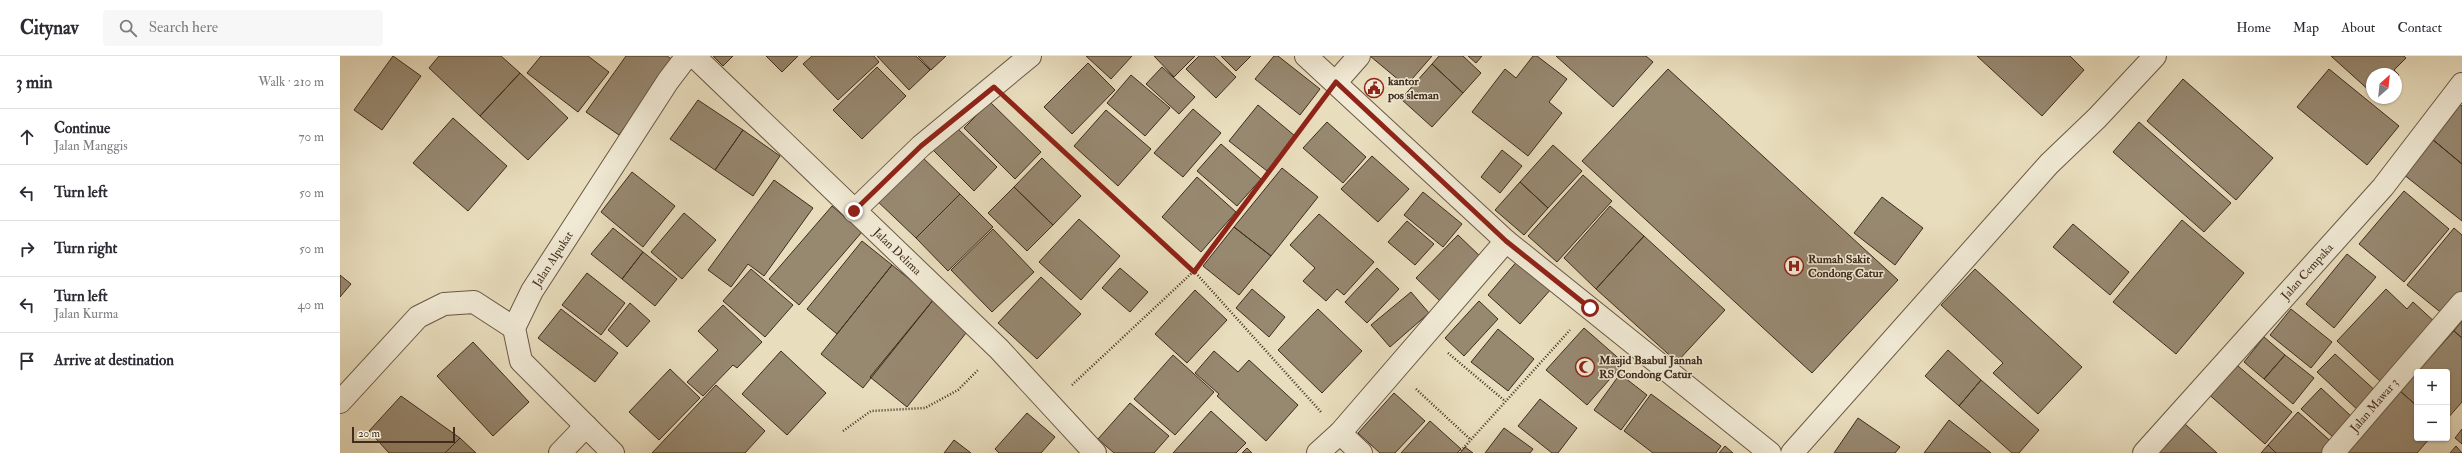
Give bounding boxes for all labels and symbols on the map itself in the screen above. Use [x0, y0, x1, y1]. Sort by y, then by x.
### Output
north arrow [2366, 68, 2402, 104]
place label: kantor pos sleman [1387, 74, 1440, 103]
public building icon: kantor pos sleman [1363, 77, 1385, 99]
route end [845, 202, 863, 220]
street label: Jalan Delima [869, 224, 926, 279]
street label: Jalan Alpukat [529, 228, 576, 291]
street label: Jalan Cempaka [2277, 239, 2337, 304]
place label: Rumah Sakit Condong Catur [1808, 252, 1884, 281]
hospital icon: Rumah Sakit Condong Catur [1783, 255, 1805, 277]
route start [1581, 299, 1599, 317]
place label: Masjid Baabul Jannah RS Condong Catur [1598, 353, 1703, 382]
mosque icon: Masjid Baabul Jannah RS Condong Catur [1574, 356, 1596, 378]
street label: Jalan Mawar 3 [2346, 375, 2401, 436]
scale bar [352, 425, 455, 444]

